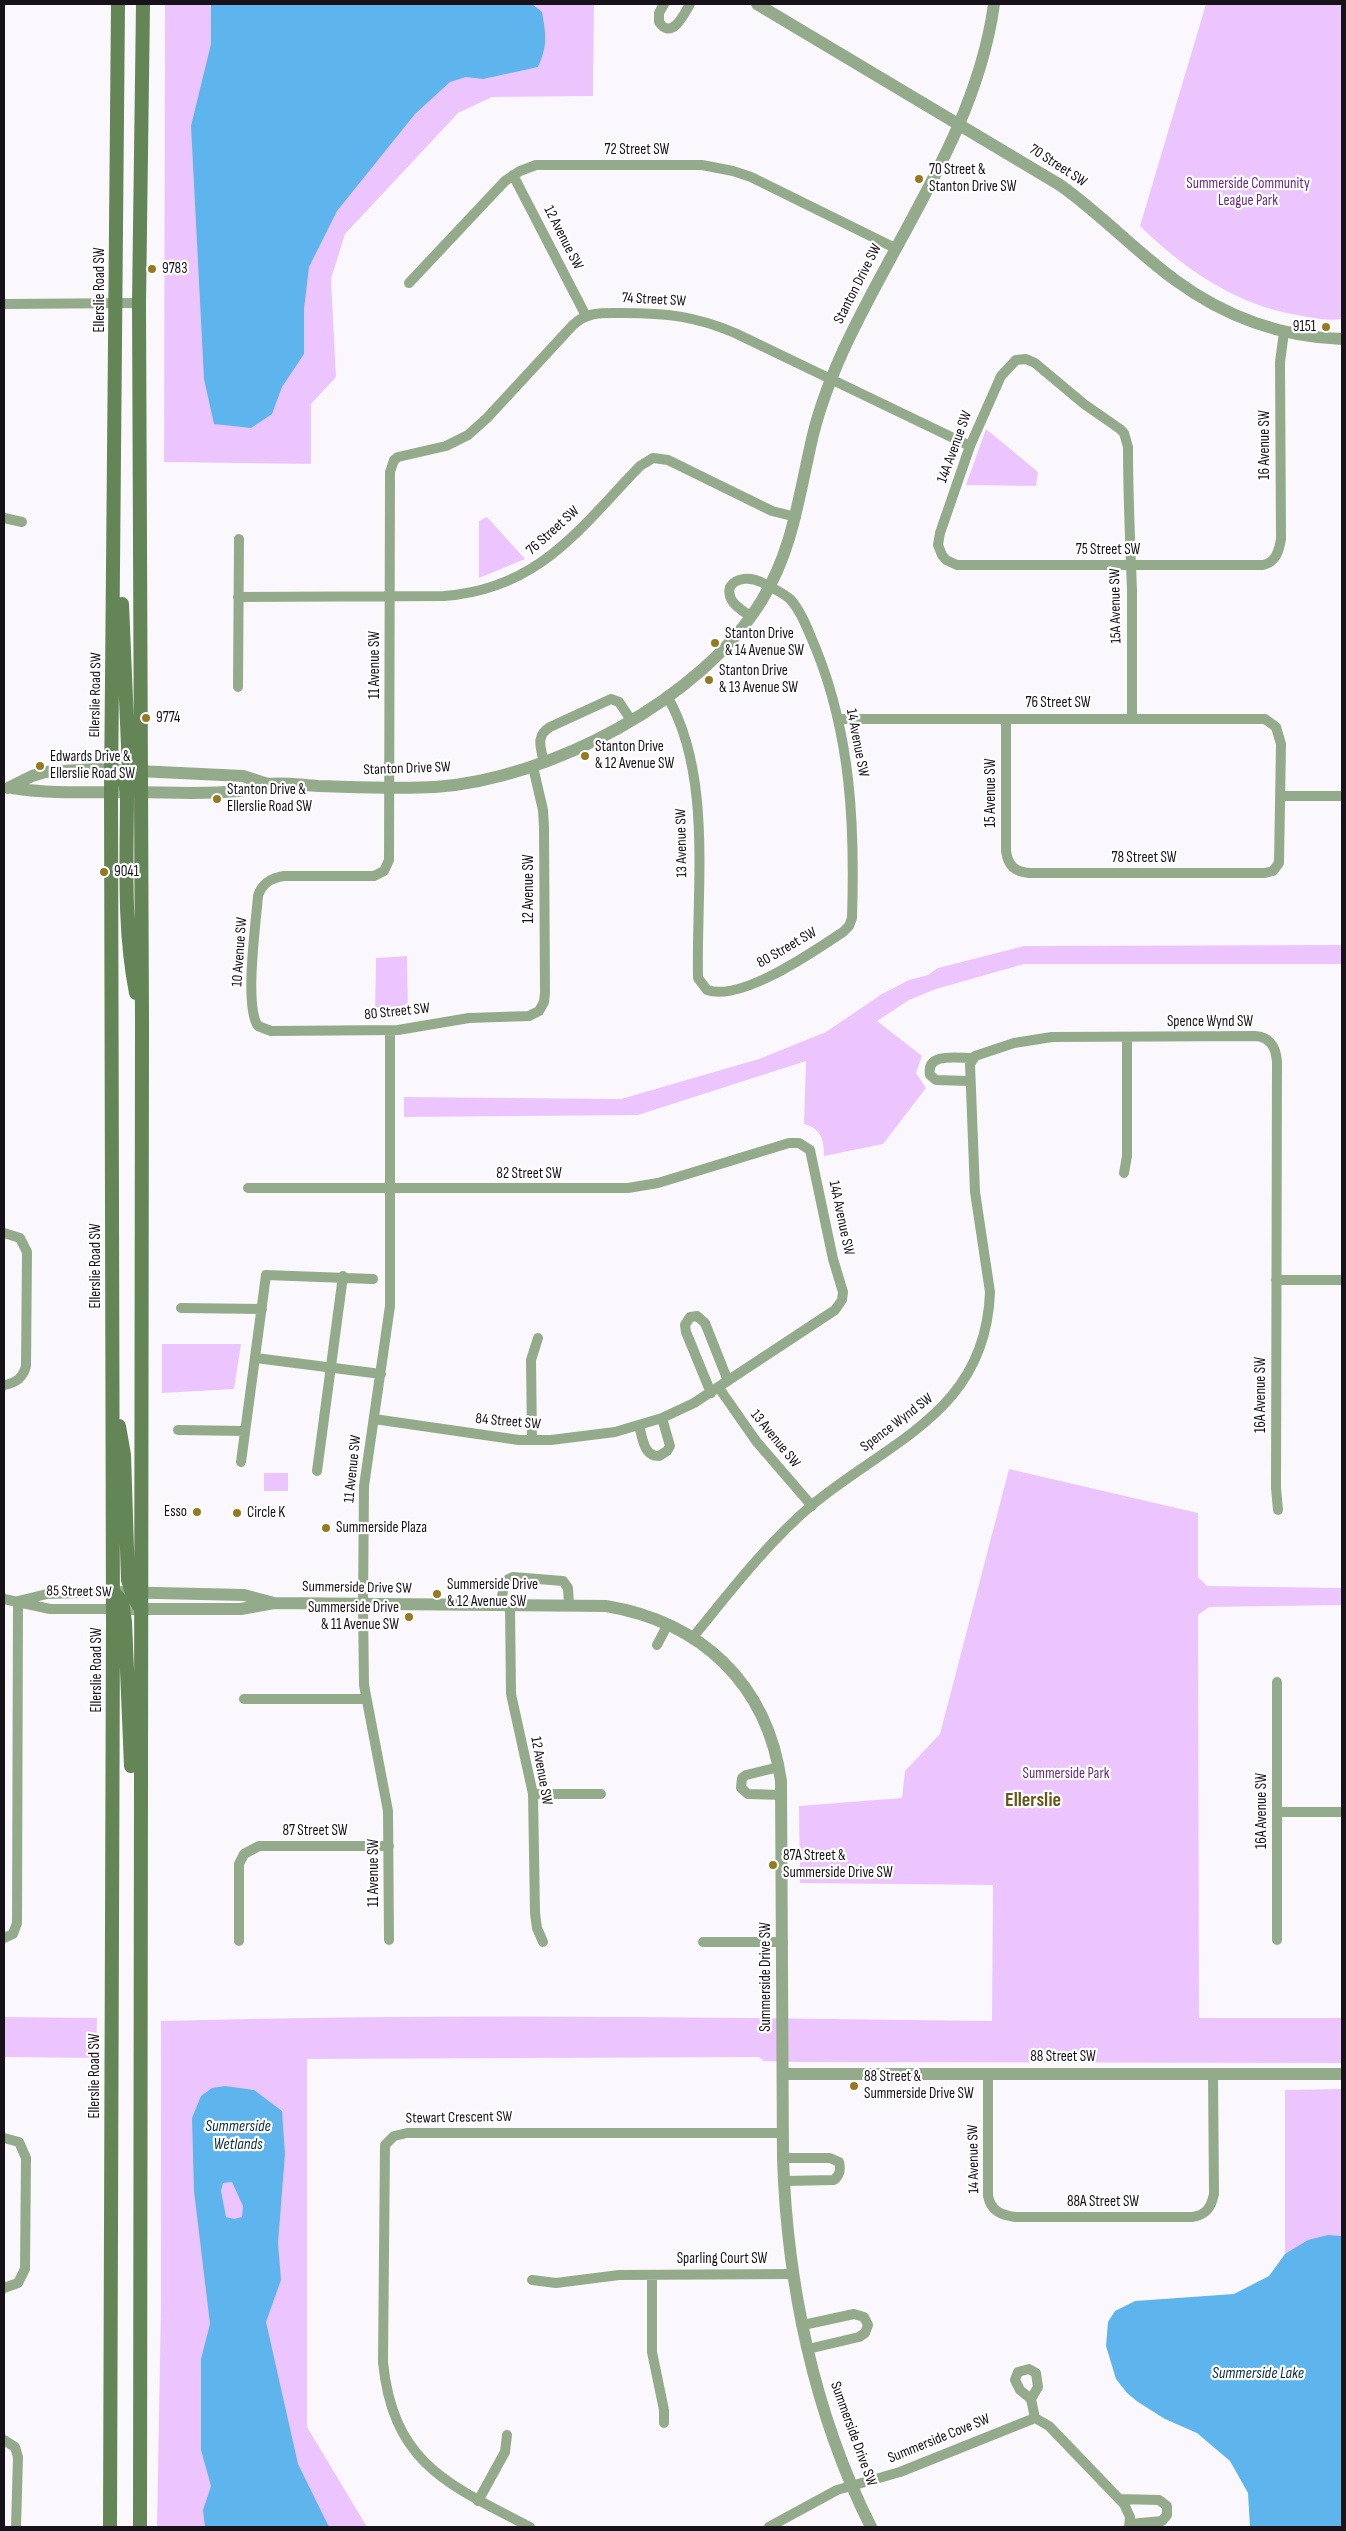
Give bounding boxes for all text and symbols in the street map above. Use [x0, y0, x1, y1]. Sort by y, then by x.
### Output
street label: 72 Street SW [605, 141, 669, 159]
street label: 70 Street SW [1026, 141, 1090, 191]
place label: 70 Street & Stanton Drive SW [929, 161, 1016, 196]
marker: 70 Street & Stanton Drive SW [913, 173, 925, 185]
park label: Summerside Community League Park [1186, 175, 1310, 210]
street label: 12 Avenue SW [539, 203, 587, 273]
street label: Stanton Drive SW [830, 241, 886, 327]
street label: Ellerslie Road SW [91, 247, 109, 333]
place label: 9783 [162, 260, 187, 278]
marker: 9783 [146, 263, 158, 275]
street label: 74 Street SW [622, 289, 686, 311]
place label: 9151 [1293, 318, 1316, 336]
marker: 9151 [1320, 321, 1332, 333]
street label: 14A Avenue SW [934, 408, 976, 486]
street label: 16 Avenue SW [1256, 410, 1274, 480]
street label: 76 Street SW [523, 503, 583, 559]
street label: 75 Street SW [1076, 541, 1140, 559]
street label: 15A Avenue SW [1106, 568, 1126, 644]
place label: Stanton Drive & 14 Avenue SW [725, 625, 804, 660]
street label: 11 Avenue SW [366, 631, 384, 699]
marker: Stanton Drive & 14 Avenue SW [709, 637, 721, 649]
street label: Ellerslie Road SW [86, 652, 106, 738]
place label: Stanton Drive & 13 Avenue SW [719, 662, 798, 697]
marker: Stanton Drive & 13 Avenue SW [703, 674, 715, 686]
street label: 76 Street SW [1025, 694, 1091, 712]
street label: 14 Avenue SW [842, 707, 872, 779]
place label: 9774 [156, 709, 180, 727]
marker: 9774 [140, 712, 152, 724]
place label: Stanton Drive & 12 Avenue SW [595, 738, 674, 773]
place label: Edwards Drive & Ellerslie Road SW [50, 748, 135, 783]
marker: Stanton Drive & 12 Avenue SW [579, 750, 591, 762]
street label: Stanton Drive SW [363, 758, 451, 780]
street label: 15 Avenue SW [982, 759, 1000, 827]
marker: Edwards Drive & Ellerslie Road SW [34, 760, 46, 772]
place label: Stanton Drive & Ellerslie Road SW [227, 781, 312, 816]
marker: Stanton Drive & Ellerslie Road SW [211, 793, 223, 805]
street label: 13 Avenue SW [672, 808, 692, 878]
street label: 78 Street SW [1111, 849, 1177, 867]
street label: 12 Avenue SW [520, 854, 538, 924]
place label: 9041 [114, 863, 139, 881]
marker: 9041 [98, 866, 110, 878]
street label: 10 Avenue SW [229, 917, 251, 987]
street label: 80 Street SW [754, 924, 820, 972]
street label: 80 Street SW [363, 1000, 431, 1024]
street label: Spence Wynd SW [1167, 1013, 1253, 1031]
street label: 82 Street SW [496, 1165, 562, 1183]
street label: 14A Avenue SW [824, 1179, 858, 1257]
street label: Ellerslie Road SW [87, 1223, 105, 1309]
street label: 16A Avenue SW [1252, 1357, 1270, 1433]
street label: Spence Wynd SW [857, 1390, 937, 1456]
street label: 13 Avenue SW [746, 1406, 804, 1472]
street label: 84 Street SW [474, 1410, 542, 1434]
street label: 11 Avenue SW [340, 1434, 366, 1504]
place label: Esso [164, 1503, 187, 1521]
place label: Circle K [247, 1504, 285, 1522]
marker: Esso [191, 1506, 203, 1518]
marker: Circle K [231, 1507, 243, 1519]
place label: Summerside Plaza [336, 1519, 427, 1537]
marker: Summerside Plaza [320, 1522, 332, 1534]
place label: Summerside Drive & 12 Avenue SW [447, 1576, 538, 1611]
street label: Summerside Drive SW [302, 1578, 412, 1598]
street label: 85 Street SW [46, 1582, 112, 1602]
marker: Summerside Drive & 12 Avenue SW [431, 1588, 443, 1600]
place label: Summerside Drive & 11 Avenue SW [308, 1599, 399, 1634]
marker: Summerside Drive & 11 Avenue SW [403, 1611, 415, 1623]
street label: Ellerslie Road SW [88, 1627, 106, 1713]
street label: 12 Avenue SW [526, 1735, 556, 1807]
park label: Summerside Park [1023, 1765, 1109, 1783]
street label: 16A Avenue SW [1253, 1773, 1271, 1849]
district label: Ellerslie [1005, 1789, 1061, 1813]
street label: 87 Street SW [282, 1822, 348, 1840]
street label: 11 Avenue SW [365, 1839, 383, 1907]
place label: 87A Street & Summerside Drive SW [783, 1847, 893, 1882]
marker: 87A Street & Summerside Drive SW [767, 1859, 779, 1871]
street label: Summerside Drive SW [757, 1922, 775, 2032]
street label: Ellerslie Road SW [86, 2033, 104, 2119]
street label: 88 Street SW [1030, 2048, 1096, 2066]
place label: 88 Street & Summerside Drive SW [864, 2068, 974, 2103]
marker: 88 Street & Summerside Drive SW [848, 2080, 860, 2092]
street label: Stewart Crescent SW [406, 2108, 512, 2128]
water label: Summerside Wetlands [205, 2117, 271, 2155]
street label: 14 Avenue SW [964, 2124, 984, 2194]
street label: 88A Street SW [1067, 2193, 1139, 2211]
street label: Sparling Court SW [677, 2250, 767, 2268]
water label: Summerside Lake [1212, 2364, 1304, 2384]
street label: Summerside Drive SW [826, 2379, 880, 2489]
street label: Summerside Cove SW [885, 2410, 993, 2468]

